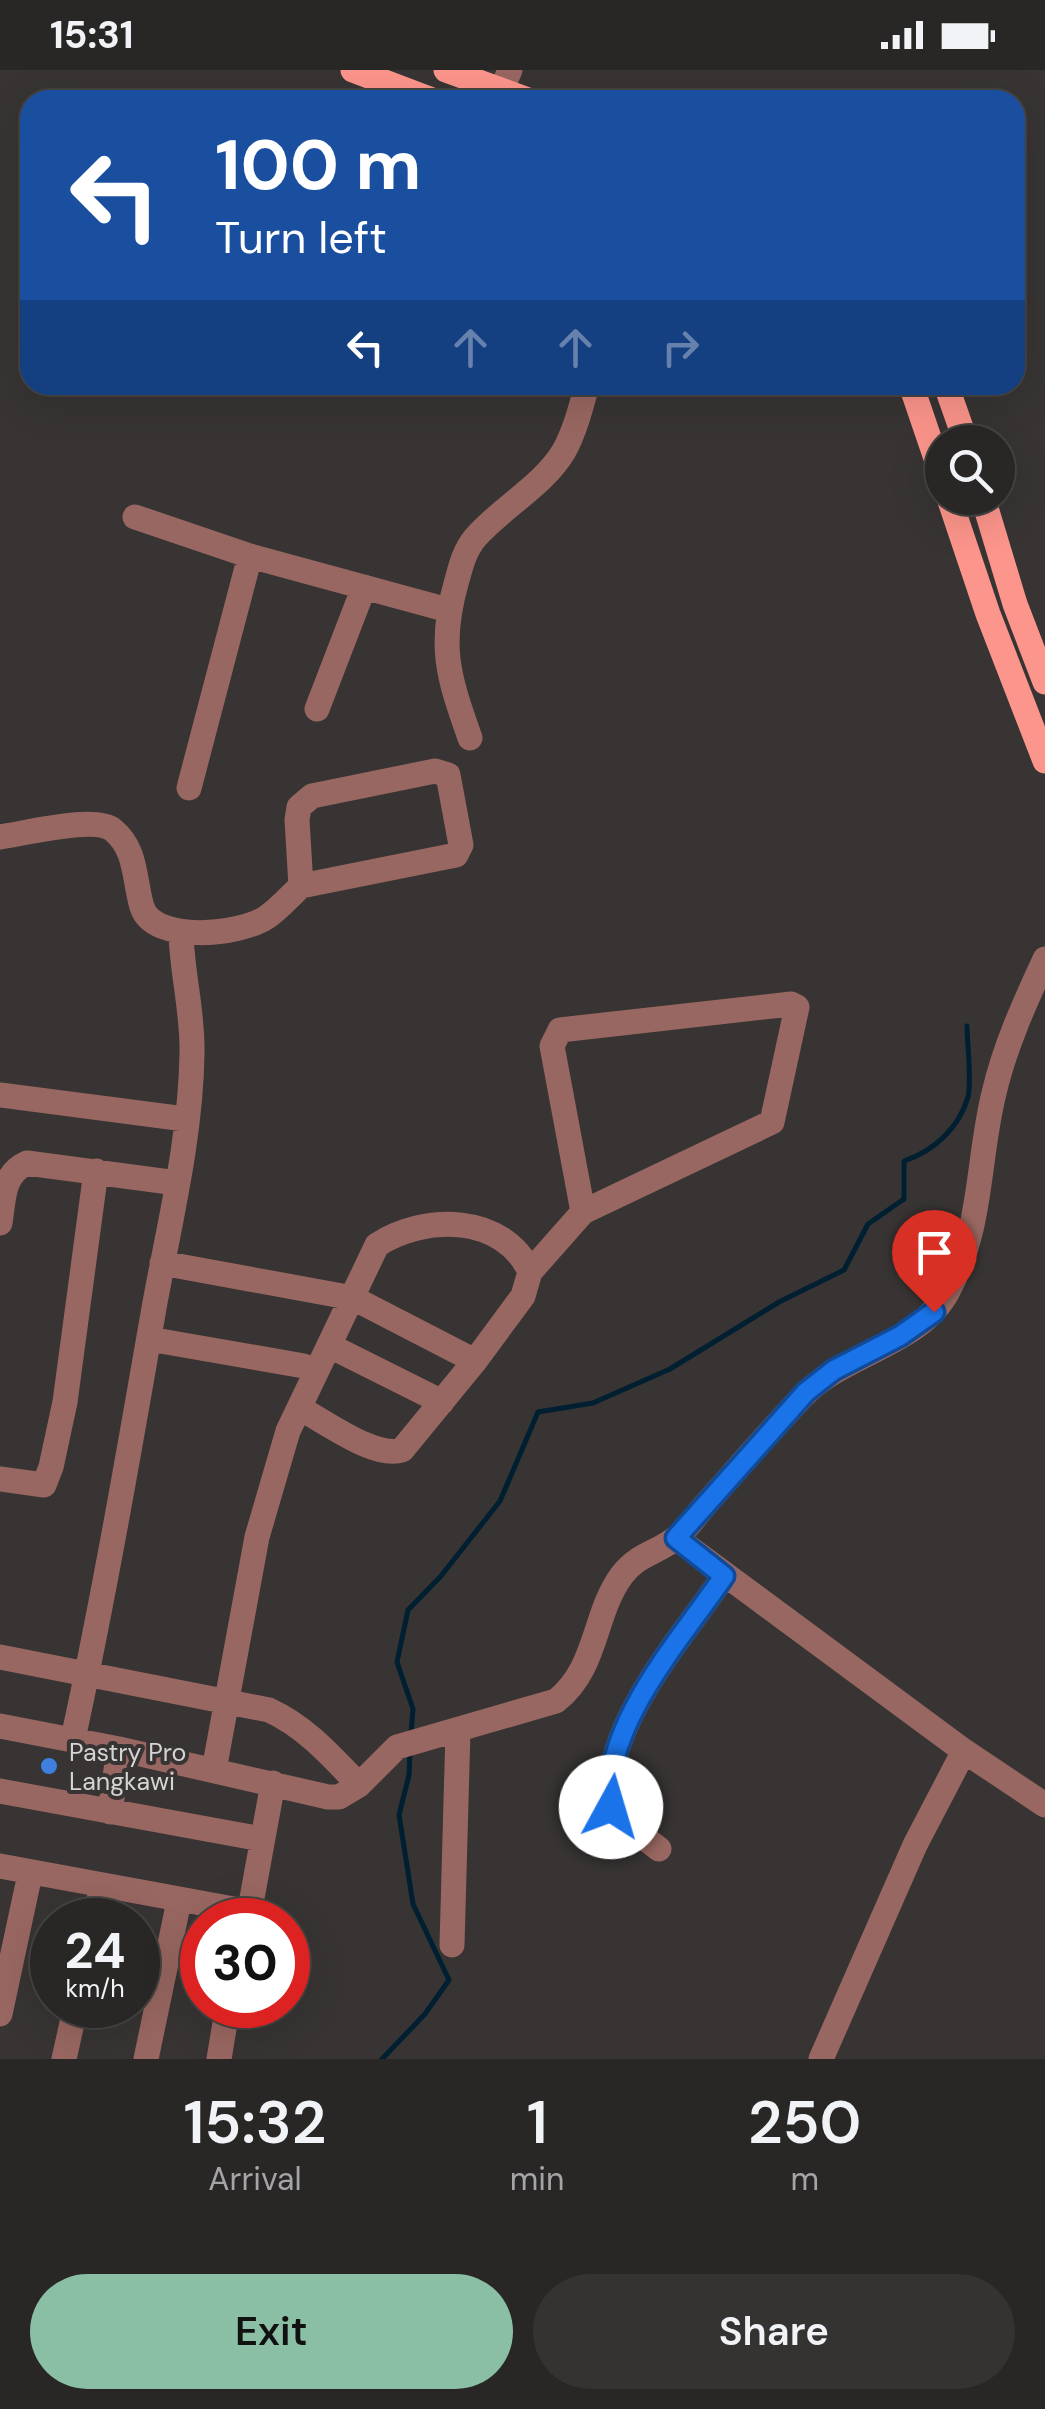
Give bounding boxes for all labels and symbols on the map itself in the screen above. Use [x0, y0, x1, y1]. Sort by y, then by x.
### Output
pin [892, 1210, 977, 1313]
place label: Pastry Pro Langkawi [69, 1736, 186, 1798]
marker: Pastry Pro Langkawi [38, 1755, 60, 1777]
position arrow [559, 1755, 663, 1859]
speed limit sign: 30 [180, 1898, 310, 2028]

